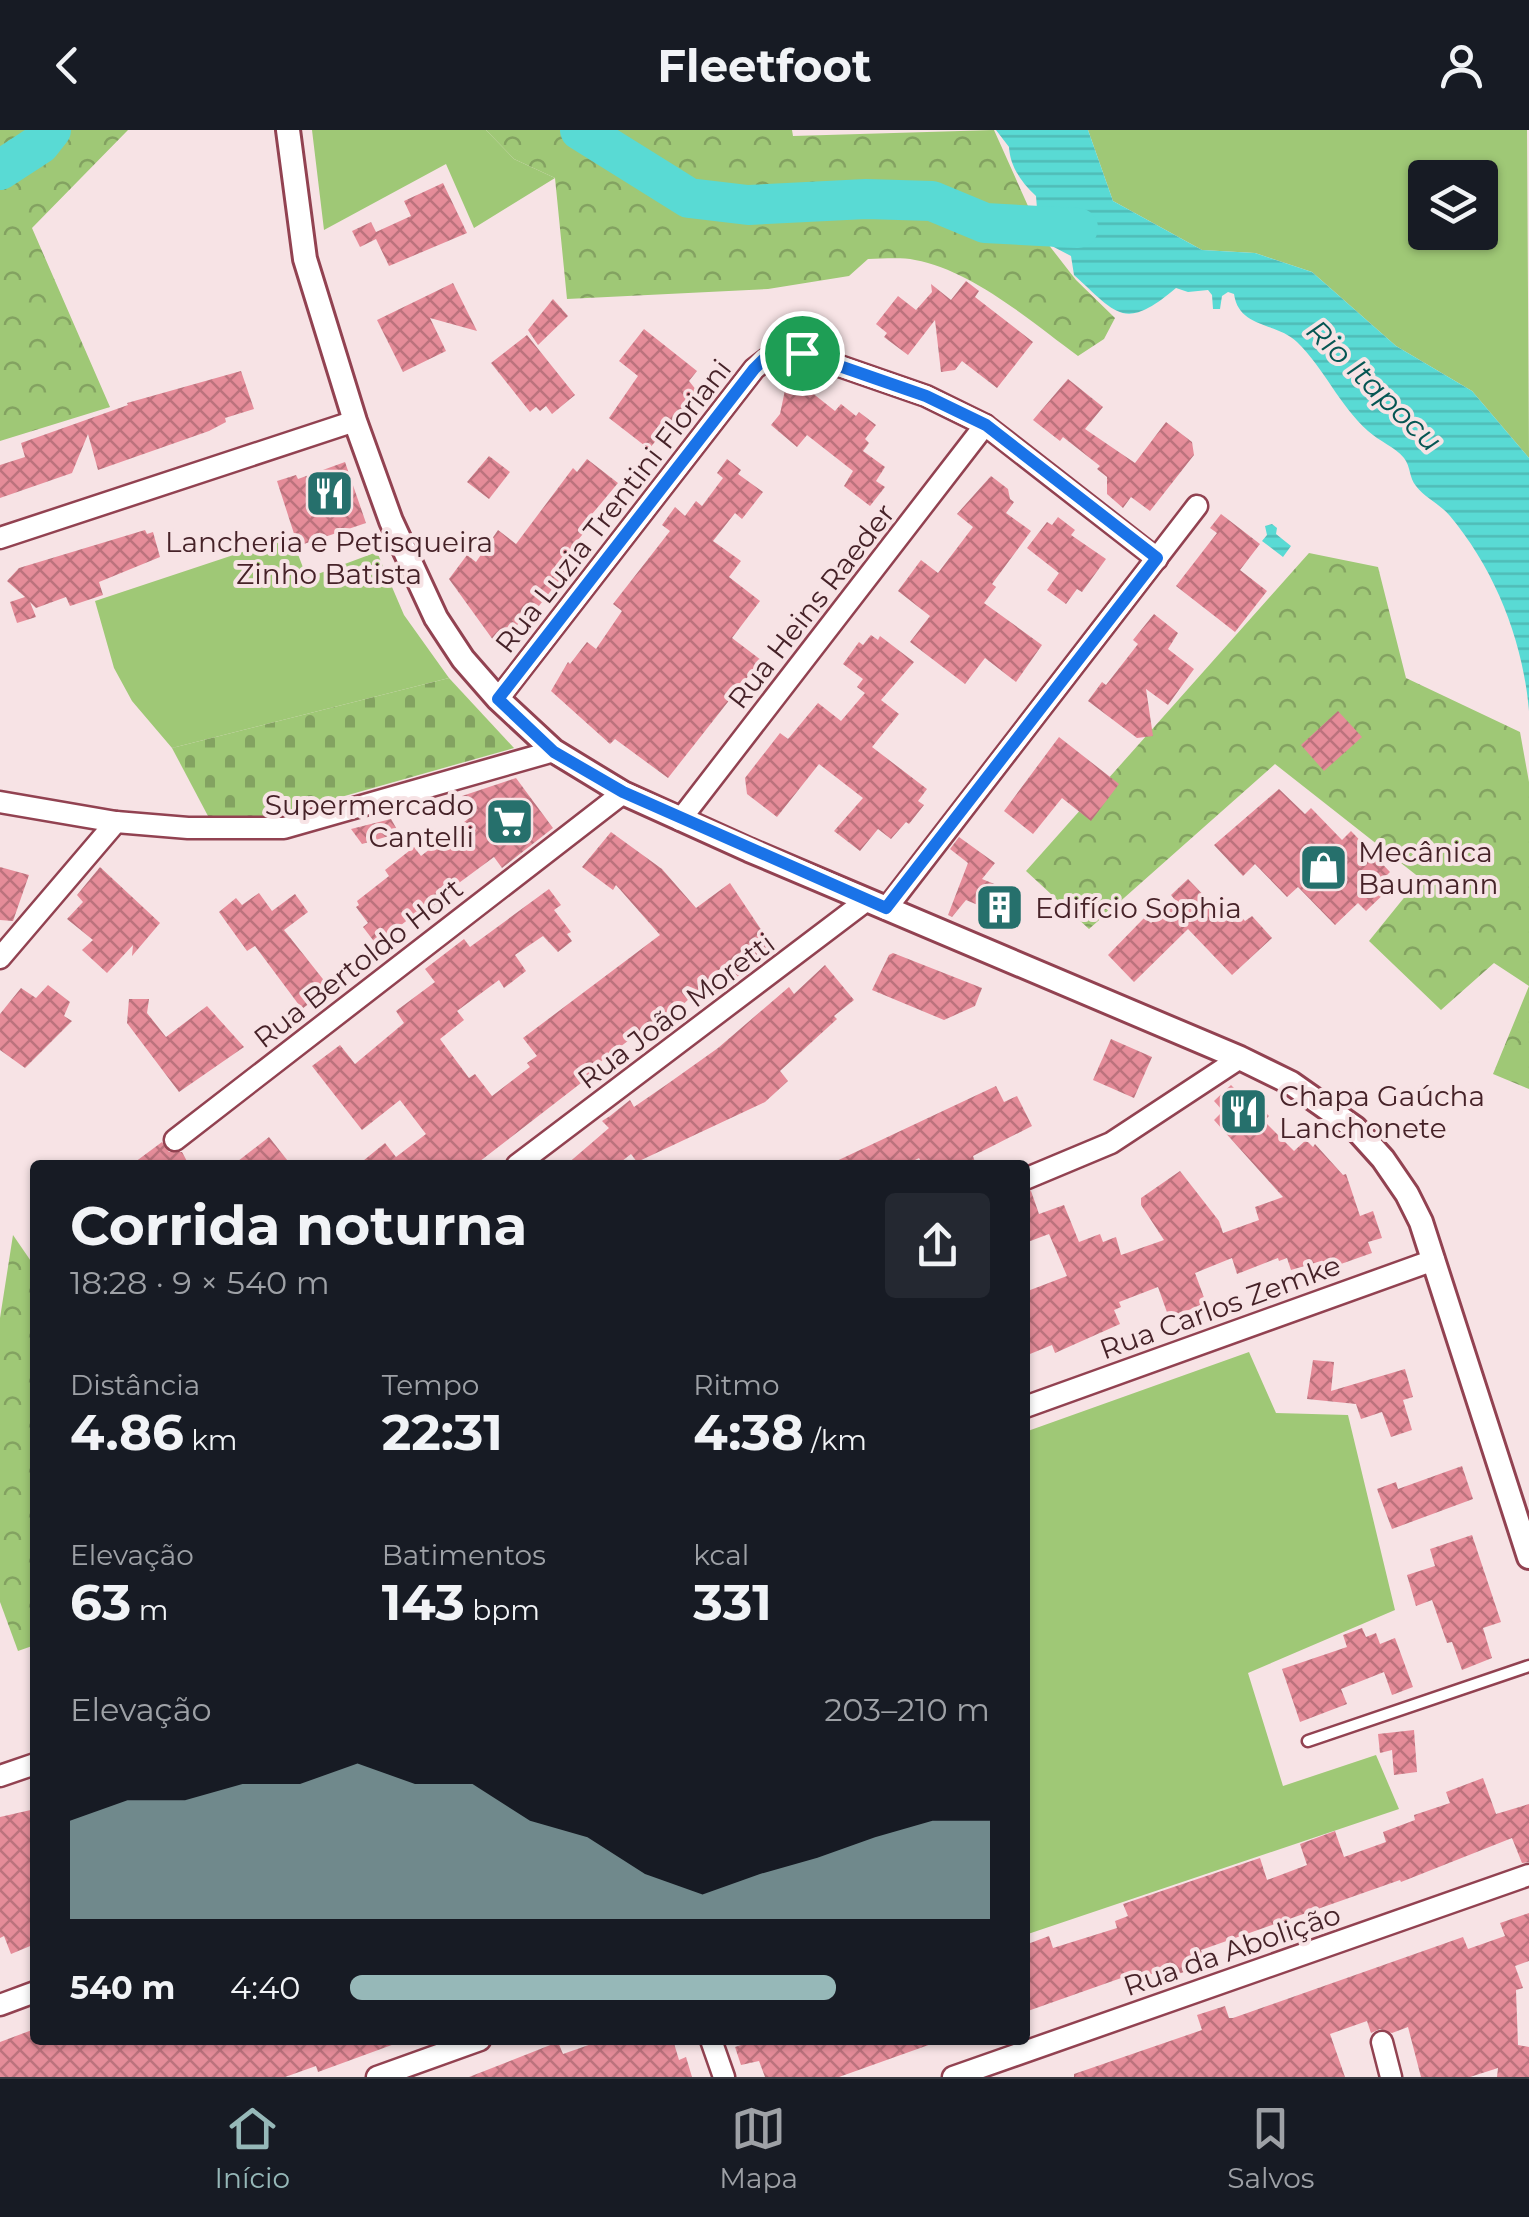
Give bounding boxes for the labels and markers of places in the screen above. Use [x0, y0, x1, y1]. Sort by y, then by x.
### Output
pin [760, 311, 845, 396]
restaurant icon: Lancheria e Petisqueira Zinho Batista [303, 468, 355, 520]
place label: Lancheria e Petisqueira Zinho Batista [165, 525, 493, 591]
place label: Supermercado Cantelli [265, 788, 474, 854]
supermarket icon: Supermercado Cantelli [483, 795, 535, 847]
place label: Mecânica Baumann [1358, 835, 1499, 901]
shop icon: Mecânica Baumann [1297, 842, 1349, 894]
building icon: Edifício Sophia [974, 882, 1026, 934]
place label: Edifício Sophia [1035, 891, 1242, 925]
place label: Chapa Gaúcha Lanchonete [1279, 1079, 1485, 1145]
restaurant icon: Chapa Gaúcha Lanchonete [1218, 1086, 1270, 1138]

